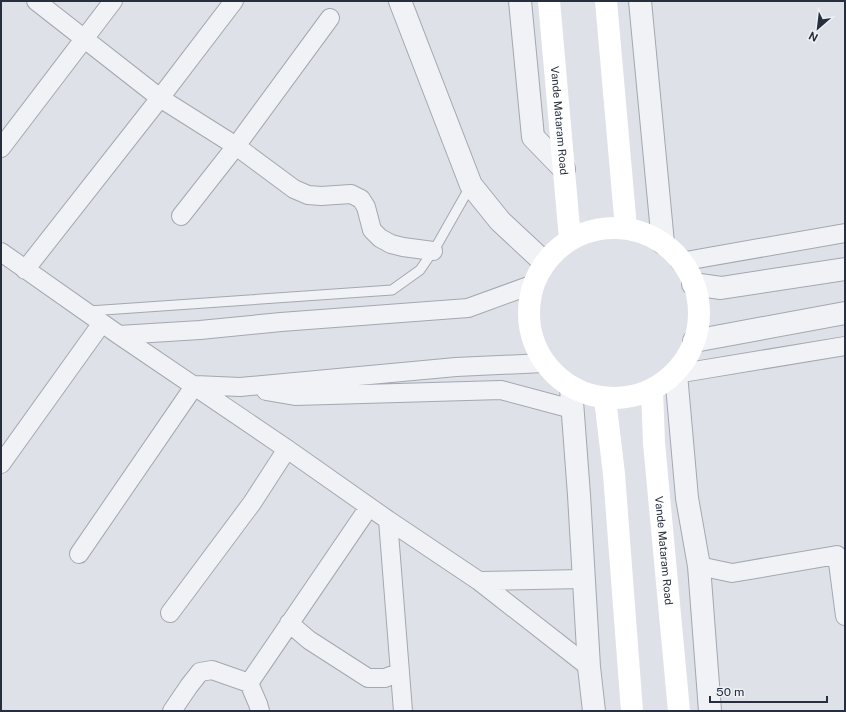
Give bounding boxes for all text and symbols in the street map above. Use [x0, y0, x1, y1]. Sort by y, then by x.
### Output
north arrow [798, 8, 838, 48]
text: N [807, 30, 820, 44]
street label: Vande Mataram Road [549, 66, 570, 175]
street label: Vande Mataram Road [653, 496, 675, 605]
scale bar [710, 678, 827, 704]
text: 50 m [716, 685, 744, 699]

